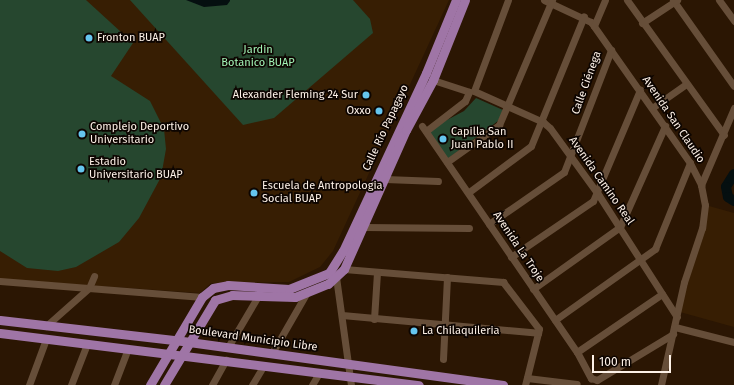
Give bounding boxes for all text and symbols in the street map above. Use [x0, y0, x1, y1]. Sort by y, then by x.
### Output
place label: Fronton BUAP [97, 31, 165, 45]
marker: Fronton BUAP [84, 33, 94, 43]
park label: Jardin Botanico BUAP [221, 44, 295, 70]
street label: Calle Ciénega [569, 50, 605, 116]
street label: Avenida San Claudio [639, 74, 707, 166]
street label: Calle Río Papagayo [360, 83, 412, 173]
place label: Alexander Fleming 24 Sur [233, 88, 358, 102]
marker: Alexander Fleming 24 Sur [361, 90, 371, 100]
place label: Oxxo [347, 104, 371, 118]
marker: Oxxo [374, 106, 384, 116]
place label: Complejo Deportivo Universitario [90, 121, 189, 147]
place label: Capilla San Juan Pablo II [451, 126, 513, 152]
marker: Complejo Deportivo Universitario [77, 129, 87, 139]
marker: Capilla San Juan Pablo II [438, 134, 448, 144]
street label: Avenida Camino Real [566, 134, 636, 228]
place label: Estadio Universitario BUAP [89, 156, 183, 182]
marker: Estadio Universitario BUAP [76, 164, 86, 174]
place label: Escuela de Antropologia Social BUAP [262, 180, 382, 206]
marker: Escuela de Antropologia Social BUAP [249, 188, 259, 198]
street label: Avenida La Troje [490, 209, 546, 285]
street label: Boulevard Municipio Libre [188, 323, 318, 355]
place label: La Chilaquileria [422, 324, 500, 338]
marker: La Chilaquileria [409, 326, 419, 336]
scale bar [594, 347, 673, 373]
text: 100 m [599, 355, 631, 369]

